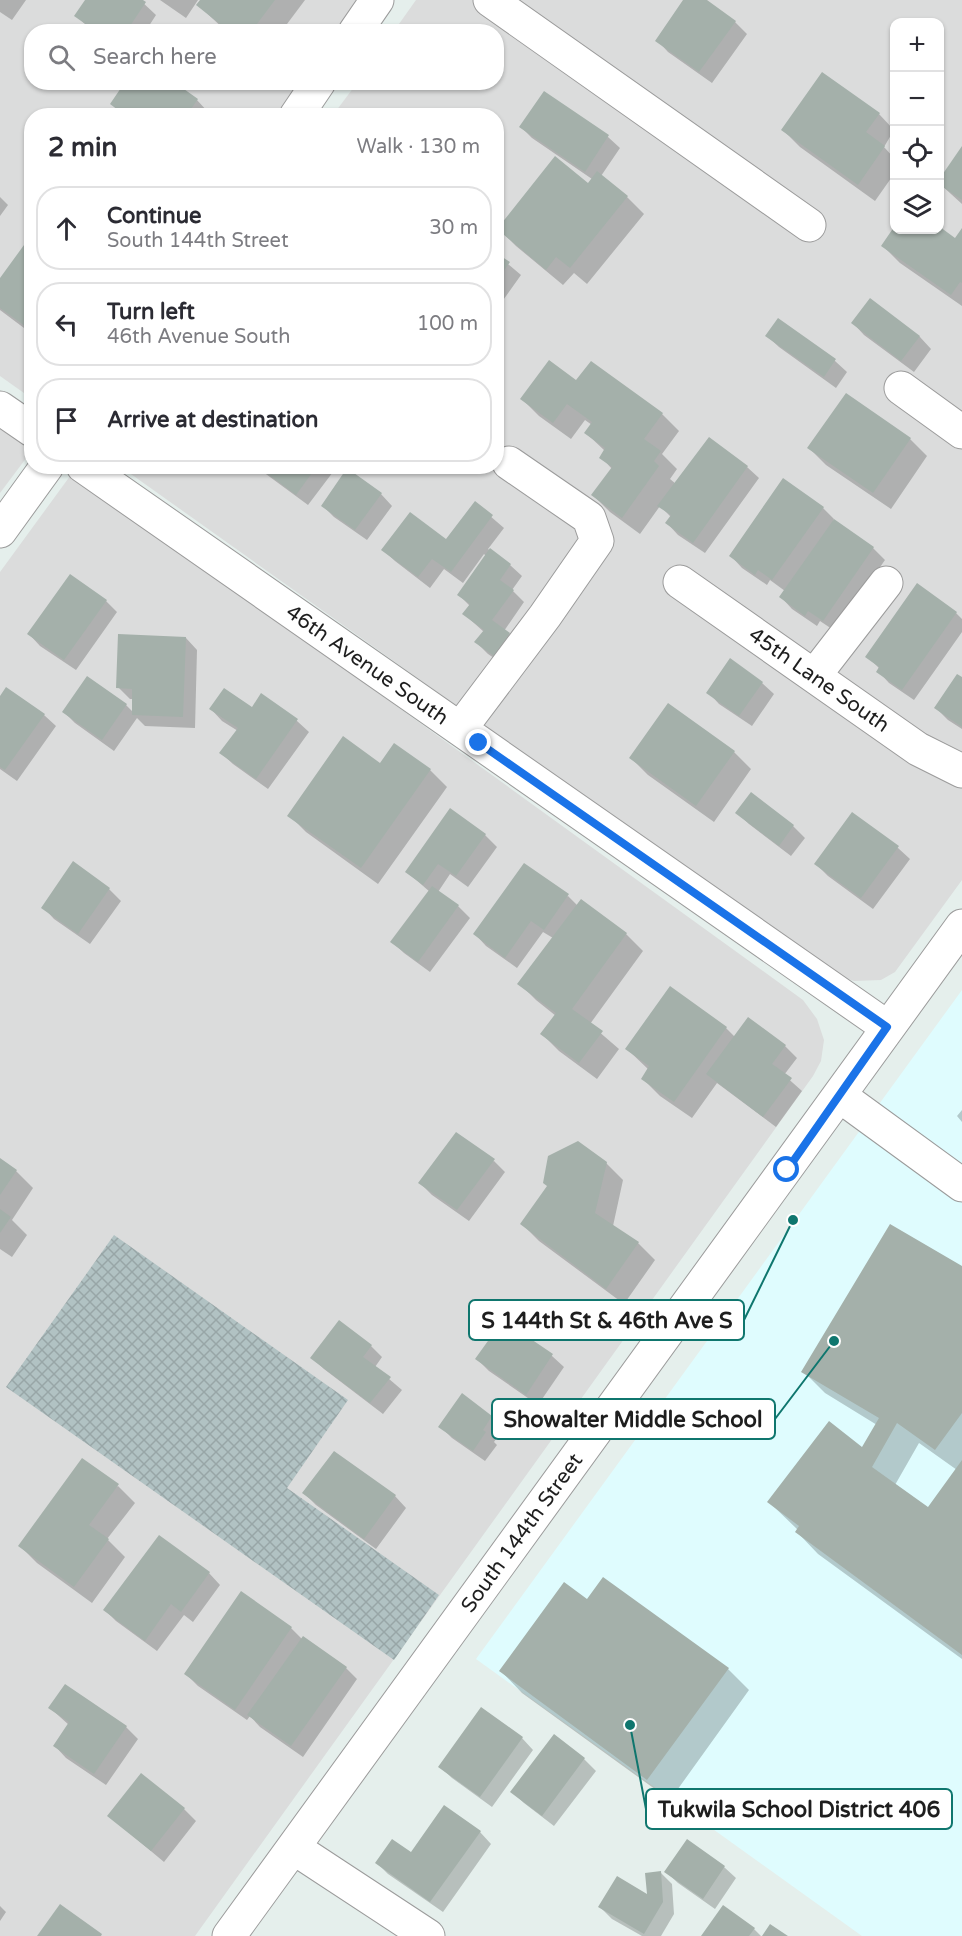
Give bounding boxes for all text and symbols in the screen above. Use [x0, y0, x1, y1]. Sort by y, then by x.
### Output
map controls [890, 18, 944, 234]
button: + [890, 18, 944, 72]
search box [24, 24, 504, 90]
icon: search [45, 41, 78, 74]
text: Search here [93, 44, 217, 70]
button: − [890, 72, 944, 126]
button: locate [890, 126, 944, 180]
text: 2 min [48, 132, 117, 163]
text: Walk · 130 m [357, 135, 480, 159]
button: layers [890, 180, 944, 234]
text: Continue [107, 203, 202, 229]
icon: ahead [50, 212, 83, 245]
text: 30 m [429, 216, 478, 240]
text: South 144th Street [107, 229, 289, 253]
text: Turn left [107, 299, 195, 325]
icon: left [50, 308, 83, 341]
text: 100 m [417, 312, 478, 336]
text: 46th Avenue South [107, 325, 290, 349]
icon: arrive [50, 404, 83, 437]
text: Arrive at destination [107, 407, 318, 433]
street label: 46th Avenue South [281, 600, 453, 730]
street label: 45th Lane South [744, 622, 894, 738]
route end [465, 729, 491, 755]
route start [773, 1156, 799, 1182]
callout: S 144th St & 46th Ave S [469, 1300, 744, 1340]
text: S 144th St & 46th Ave S [481, 1308, 733, 1334]
callout: Showalter Middle School [492, 1399, 775, 1439]
text: Showalter Middle School [504, 1407, 762, 1433]
street label: South 144th Street [456, 1449, 588, 1617]
callout: Tukwila School District 406 [646, 1789, 952, 1829]
text: Tukwila School District 406 [657, 1797, 940, 1823]

